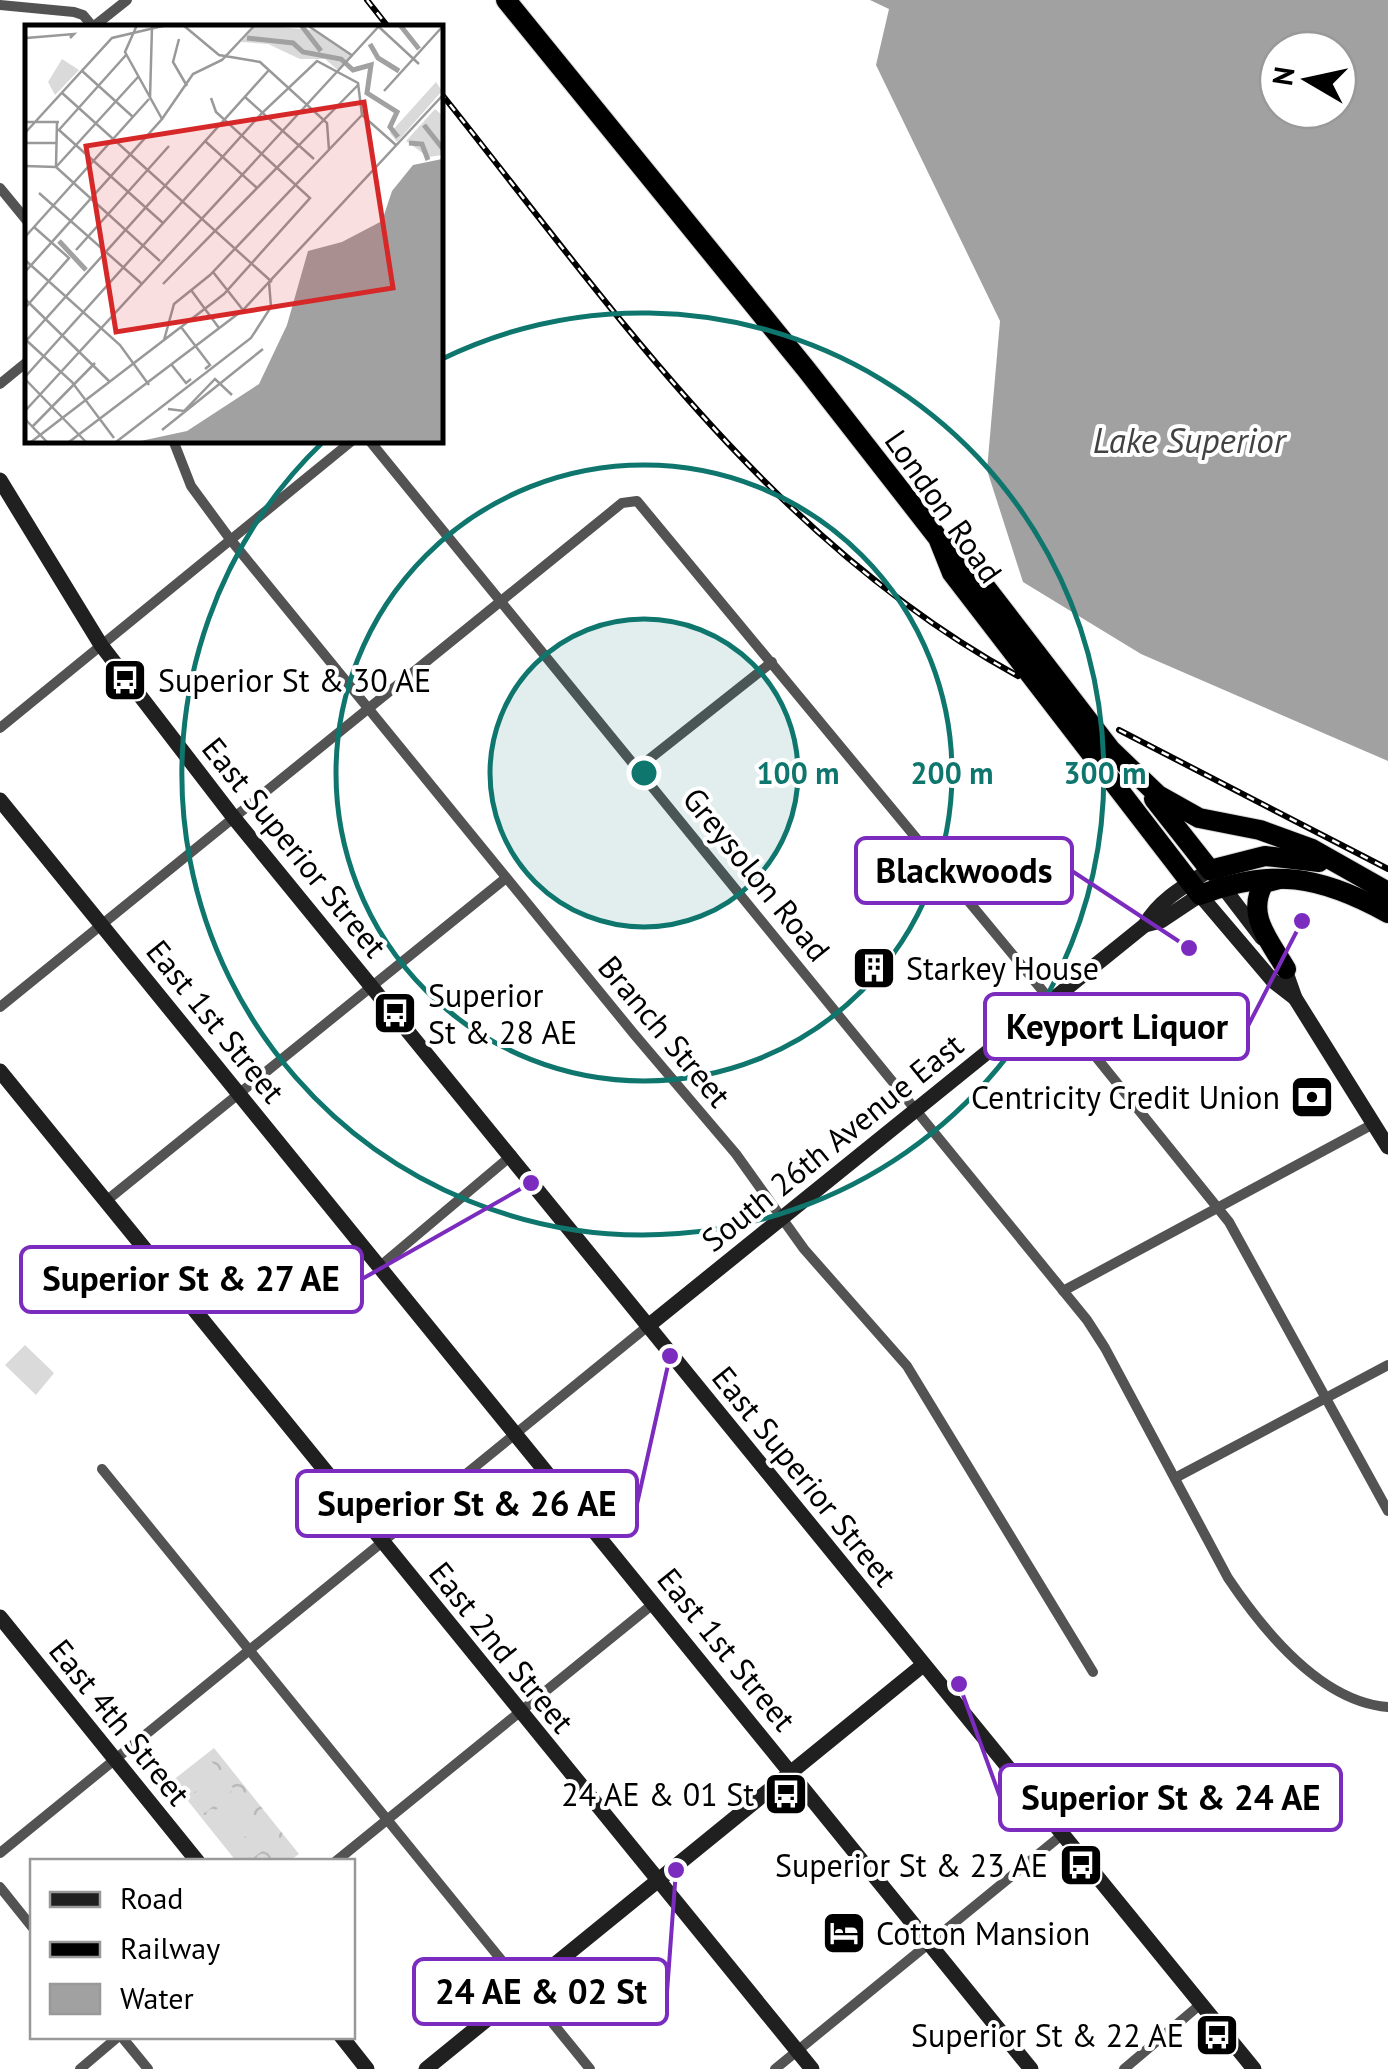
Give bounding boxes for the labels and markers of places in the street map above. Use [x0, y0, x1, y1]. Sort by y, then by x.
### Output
bus stop icon: Superior St & 30 AE [102, 657, 148, 703]
place label: Superior St & 30 AE [158, 659, 431, 701]
centre of rings [626, 755, 662, 791]
callout: Blackwoods [856, 838, 1072, 903]
building icon: Starkey House [851, 945, 897, 991]
place label: Starkey House [906, 947, 1099, 989]
place label: Superior St & 28 AE [428, 974, 577, 1053]
bus stop icon: Superior St & 28 AE [372, 990, 418, 1036]
callout: Keyport Liquor [985, 994, 1248, 1059]
bank icon: Centricity Credit Union [1289, 1074, 1335, 1120]
place label: Centricity Credit Union [971, 1076, 1280, 1118]
callout: Superior St & 27 AE [21, 1247, 362, 1312]
callout: Superior St & 26 AE [297, 1471, 637, 1536]
callout: Superior St & 24 AE [1000, 1765, 1341, 1830]
bus stop icon: 24 AE & 01 St [763, 1771, 809, 1817]
place label: 24 AE & 01 St [561, 1773, 754, 1815]
bus stop icon: Superior St & 23 AE [1058, 1842, 1104, 1888]
place label: Superior St & 23 AE [775, 1844, 1048, 1886]
hotel icon: Cotton Mansion [821, 1910, 867, 1956]
place label: Cotton Mansion [876, 1912, 1090, 1954]
callout: 24 AE & 02 St [414, 1959, 667, 2024]
bus stop icon: Superior St & 22 AE [1194, 2012, 1240, 2058]
place label: Superior St & 22 AE [911, 2014, 1184, 2056]

